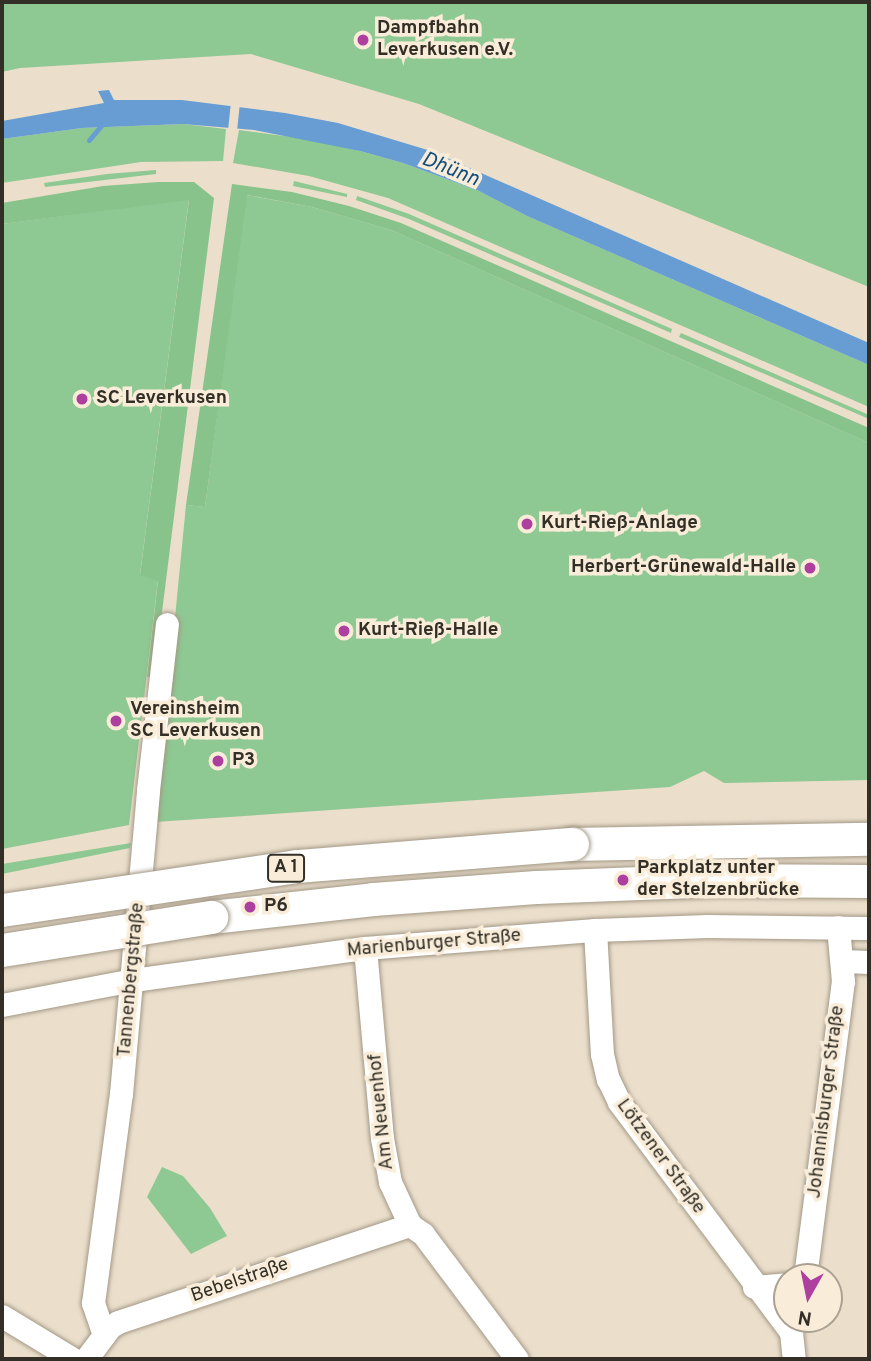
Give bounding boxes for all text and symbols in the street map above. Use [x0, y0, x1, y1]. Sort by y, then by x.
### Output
place label: Dampfbahn Leverkusen e.V. [377, 18, 513, 62]
marker: Dampfbahn Leverkusen e.V. [355, 32, 371, 48]
water label: Dhünn [418, 147, 482, 193]
place label: SC Leverkusen [96, 388, 227, 410]
marker: SC Leverkusen [74, 391, 90, 407]
place label: Kurt-Rieß-Anlage [541, 513, 698, 535]
marker: Kurt-Rieß-Anlage [519, 516, 535, 532]
place label: Herbert-Grünewald-Halle [571, 557, 796, 579]
marker: Herbert-Grünewald-Halle [802, 560, 818, 576]
place label: Kurt-Rieß-Halle [358, 620, 498, 642]
marker: Kurt-Rieß-Halle [336, 623, 352, 639]
place label: Vereinsheim SC Leverkusen [130, 699, 261, 743]
marker: Vereinsheim SC Leverkusen [108, 713, 124, 729]
place label: P3 [232, 750, 255, 772]
marker: P3 [210, 753, 226, 769]
road number: A 1 [265, 854, 307, 882]
place label: Parkplatz unter der Stelzenbrücke [637, 858, 799, 902]
marker: Parkplatz unter der Stelzenbrücke [615, 872, 631, 888]
place label: P6 [264, 896, 288, 918]
marker: P6 [242, 899, 258, 915]
street label: Tannenbergstraße [114, 902, 150, 1058]
street label: Marienburger Straße [346, 925, 522, 963]
street label: Johannisburger Straße [804, 1004, 850, 1200]
street label: Am Neuenhof [365, 1053, 399, 1171]
street label: Lötzener Straße [611, 1095, 709, 1219]
street label: Bebelstraße [188, 1254, 292, 1308]
north arrow [773, 1263, 843, 1333]
text: N [796, 1304, 814, 1330]

